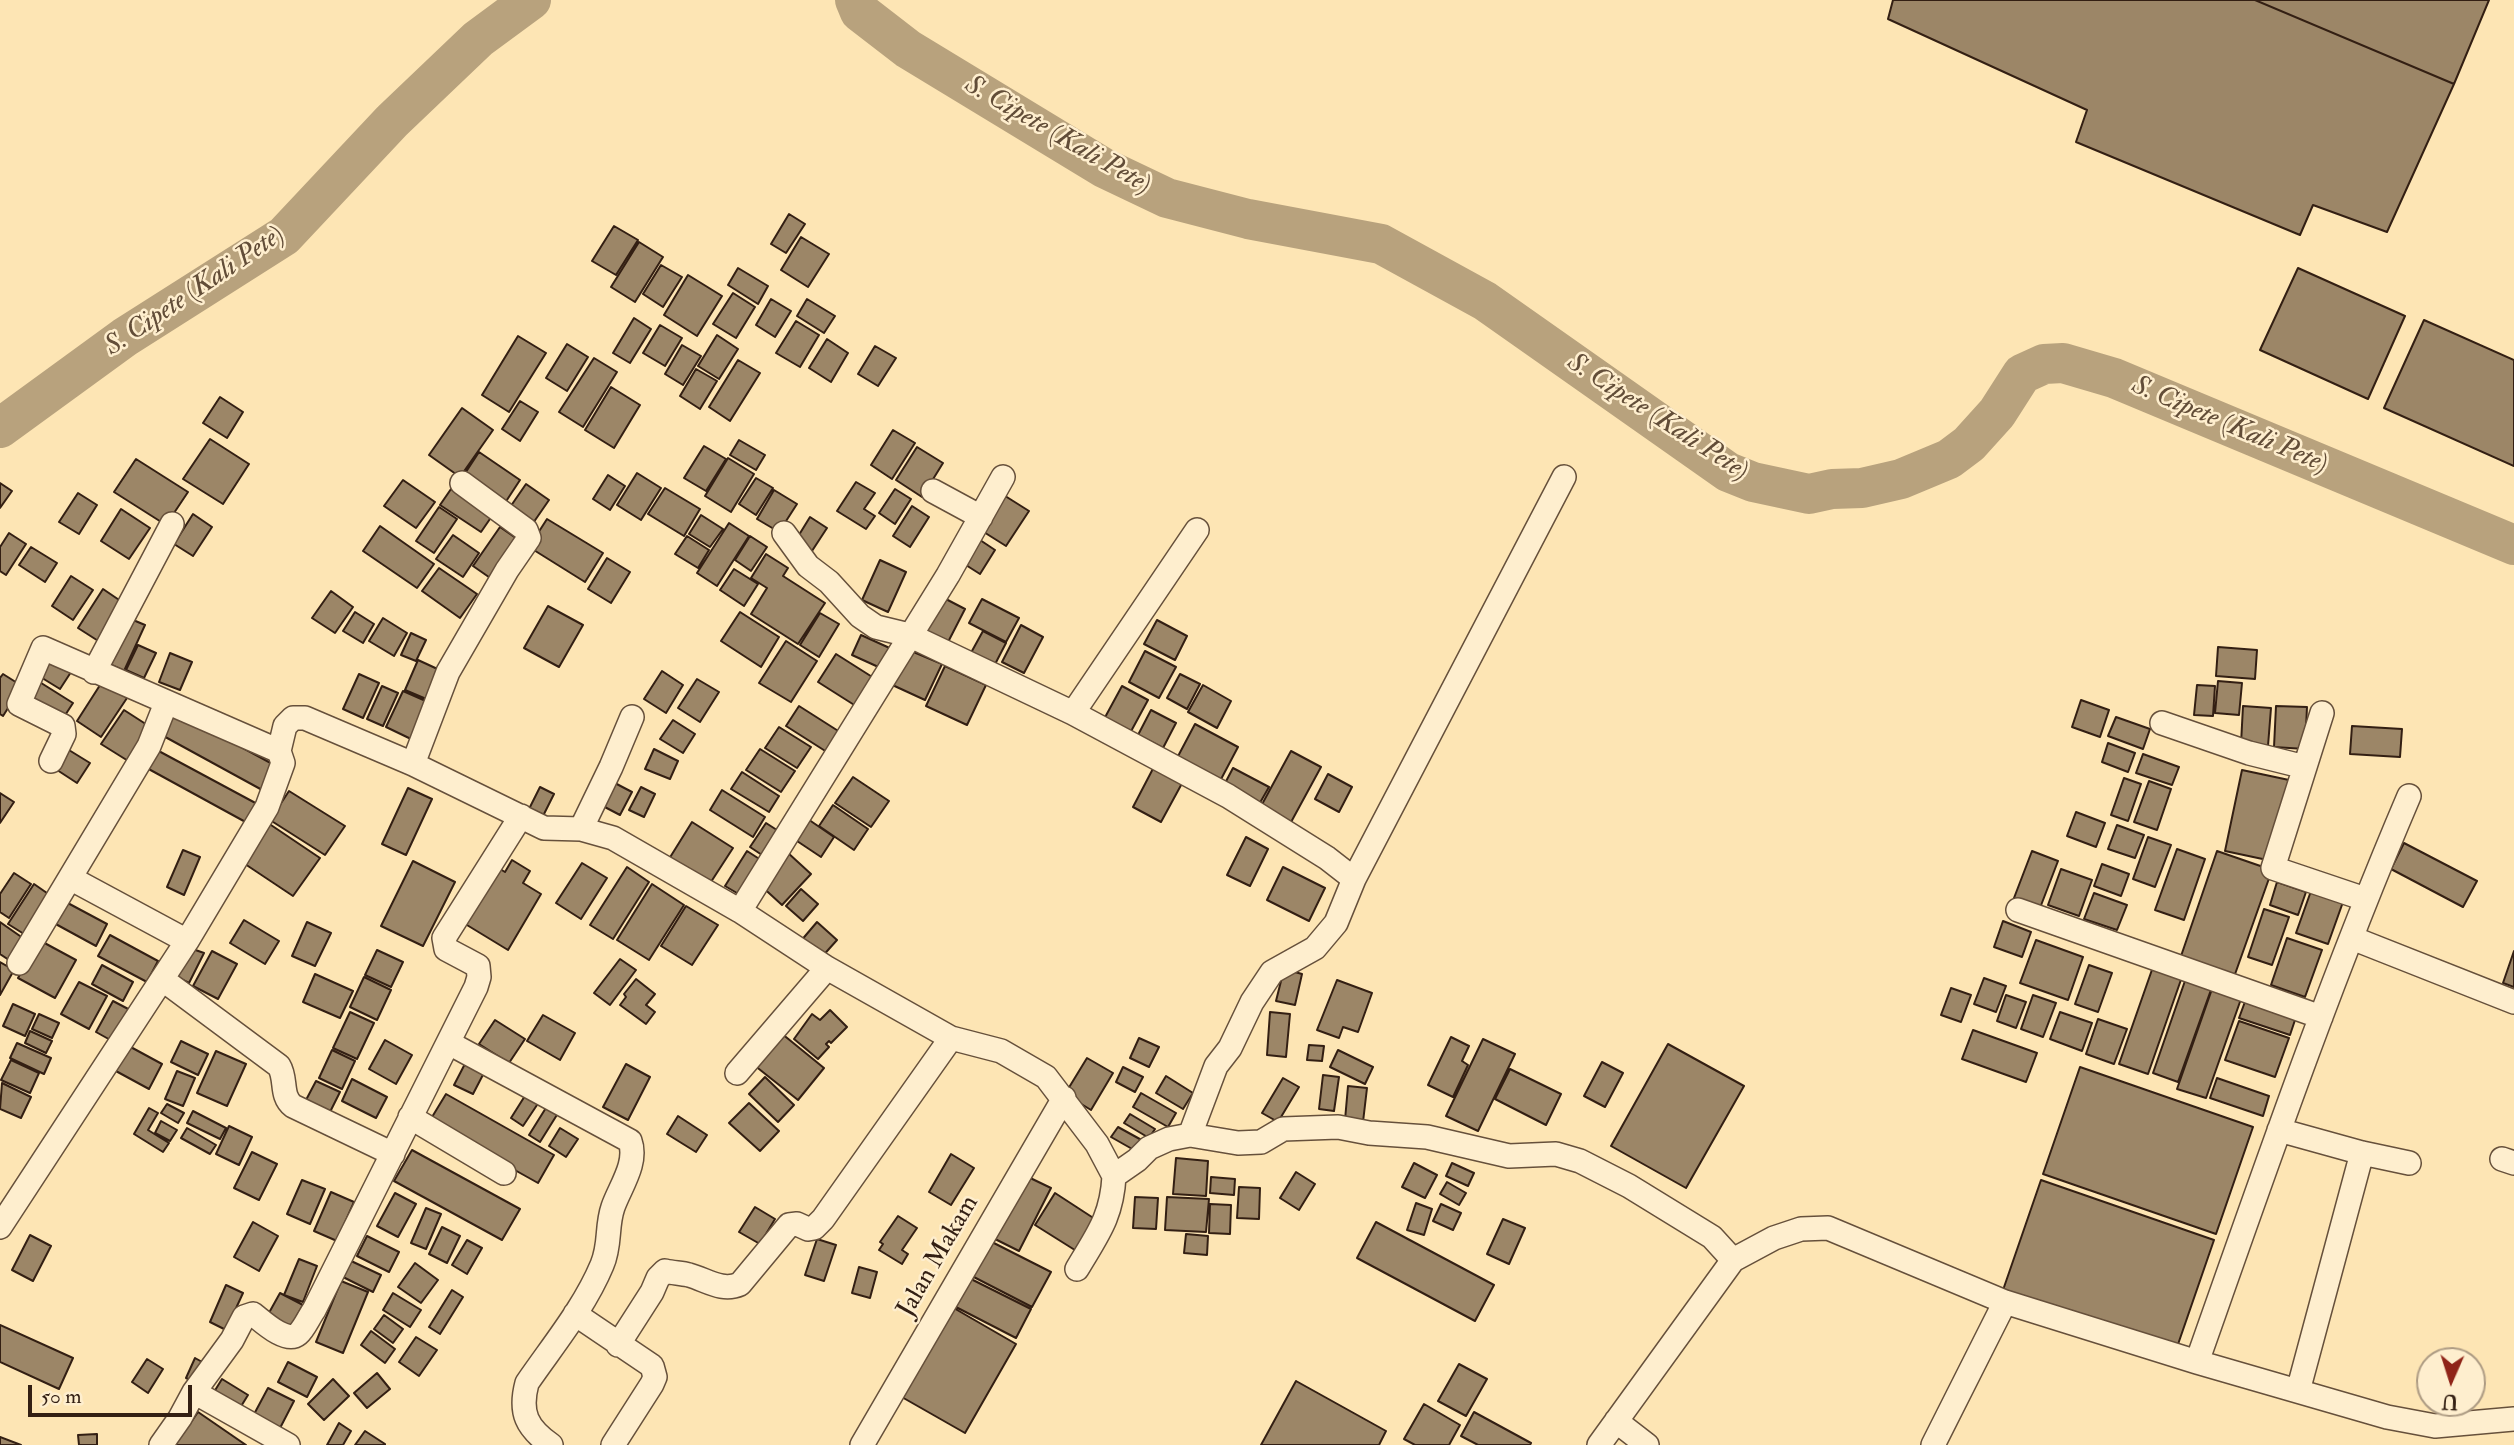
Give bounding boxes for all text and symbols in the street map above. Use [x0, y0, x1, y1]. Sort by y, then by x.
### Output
water label: S. Cipete (Kali Pete) [958, 69, 1156, 203]
water label: S. Cipete (Kali Pete) [99, 220, 291, 364]
water label: S. Cipete (Kali Pete) [1560, 347, 1754, 489]
water label: S. Cipete (Kali Pete) [2126, 370, 2332, 482]
street label: Jalan Makam [892, 1190, 986, 1324]
north arrow [2416, 1347, 2486, 1417]
scale bar [32, 1372, 196, 1416]
text: 50 m [41, 1383, 82, 1410]
text: U [2441, 1389, 2459, 1413]

